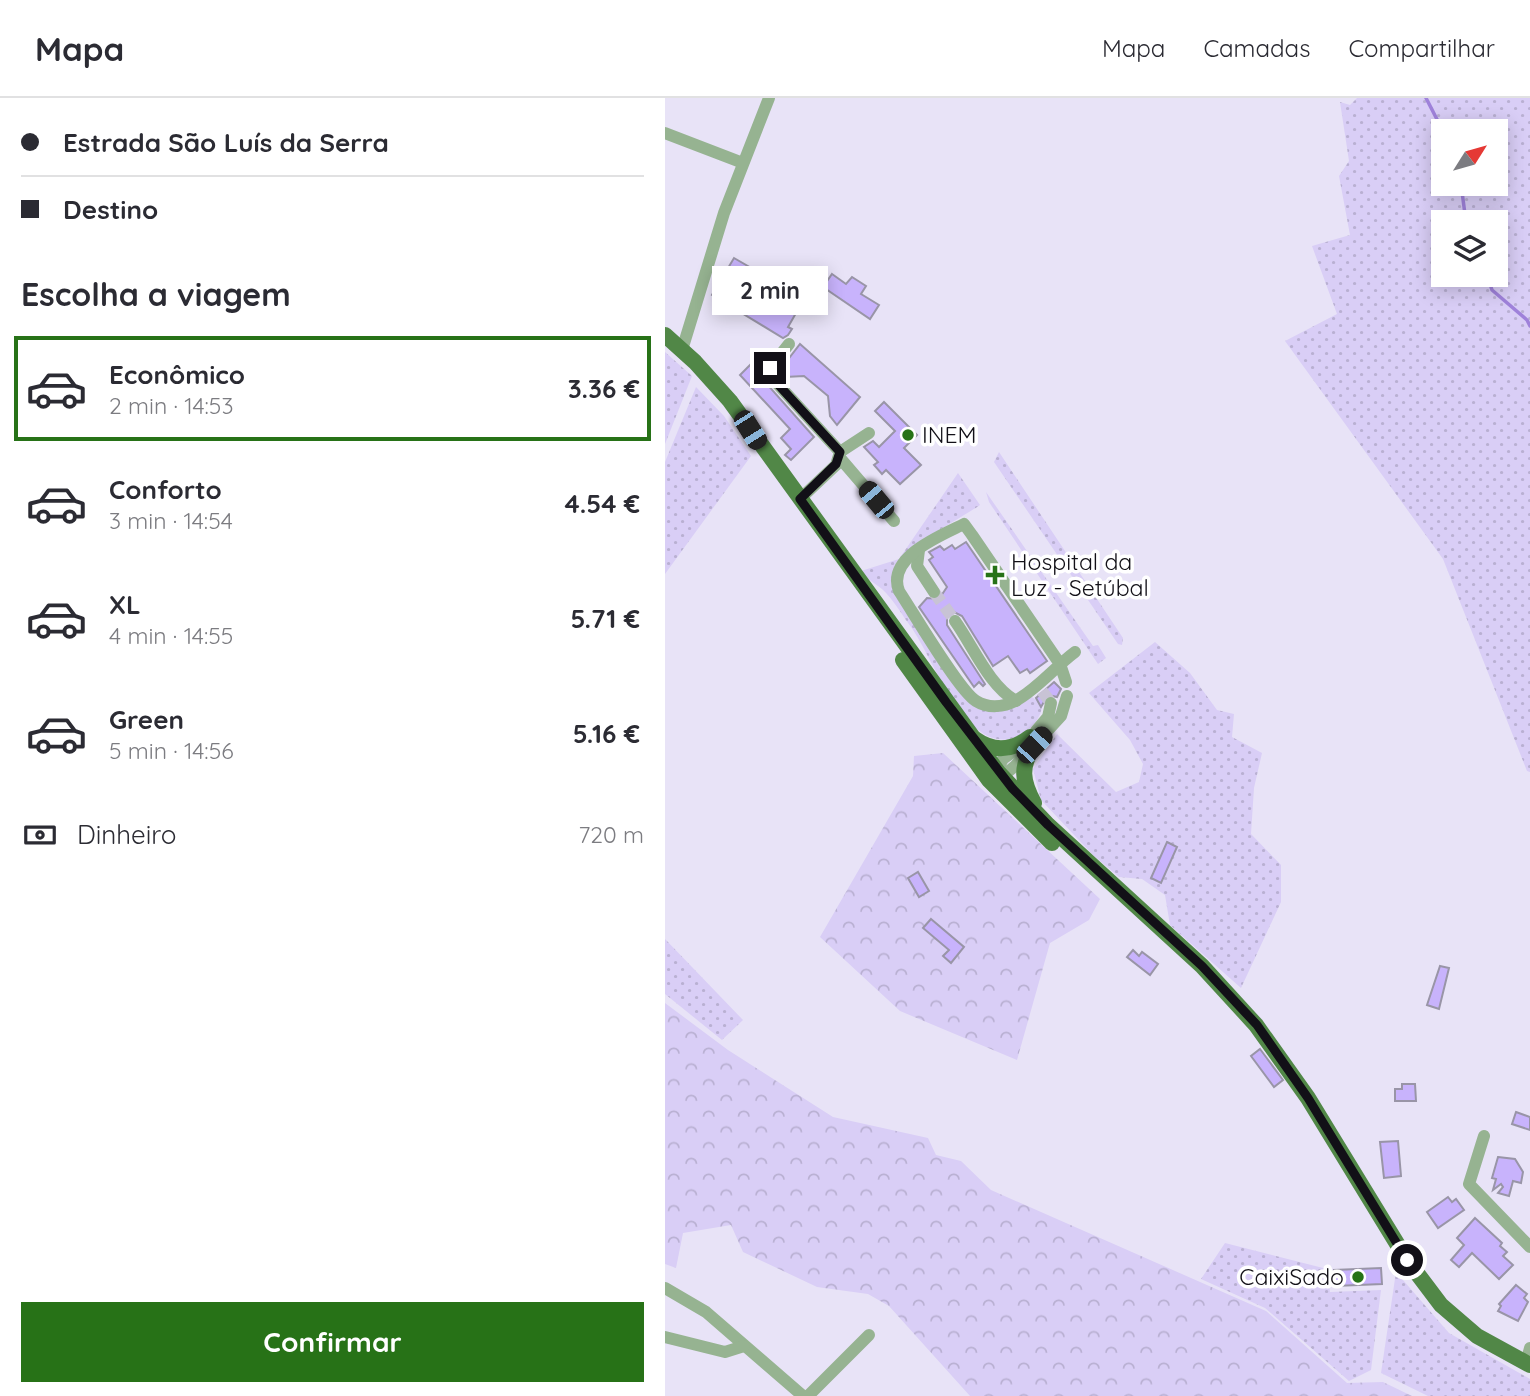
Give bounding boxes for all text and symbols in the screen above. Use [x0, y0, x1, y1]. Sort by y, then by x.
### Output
text: Mapa [35, 28, 124, 69]
text: Mapa [1102, 33, 1165, 63]
text: Camadas [1203, 33, 1310, 63]
text: Compartilhar [1348, 33, 1495, 63]
north arrow [1431, 119, 1509, 196]
map controls [1431, 119, 1508, 287]
text: Estrada São Luís da Serra [63, 126, 389, 159]
text: Destino [63, 193, 158, 226]
button: layers [1431, 210, 1508, 287]
callout: 2 min [712, 266, 828, 316]
text: Escolha a viagem [21, 274, 291, 314]
text: 2 min [740, 276, 800, 305]
route end [754, 352, 786, 384]
icon: car [25, 357, 88, 420]
text: Econômico [109, 358, 245, 391]
text: 3.36 € [568, 372, 640, 405]
text: 2 min · 14:53 [109, 391, 233, 420]
car [730, 407, 771, 453]
place label: INEM [922, 420, 977, 449]
marker: INEM [900, 427, 916, 443]
icon: car [25, 472, 88, 535]
text: Conforto [109, 473, 222, 506]
car [855, 477, 898, 523]
text: 4.54 € [564, 487, 640, 520]
text: 3 min · 14:54 [109, 506, 233, 535]
place label: Hospital da Luz - Setúbal [1011, 547, 1149, 602]
marker: Hospital da Luz - Setúbal [985, 565, 1005, 585]
icon: car [25, 587, 88, 650]
text: XL [109, 588, 141, 621]
text: 5.71 € [571, 602, 640, 635]
text: 4 min · 14:55 [109, 621, 233, 650]
icon: car [25, 702, 88, 765]
text: Green [109, 703, 184, 736]
text: 5.16 € [573, 717, 640, 750]
car [1012, 722, 1057, 768]
text: 5 min · 14:56 [109, 736, 234, 765]
icon: cash [21, 816, 59, 854]
text: Dinheiro [77, 818, 176, 851]
text: 720 m [579, 820, 644, 849]
route start [1391, 1244, 1423, 1276]
place label: CaixiSado [1239, 1262, 1344, 1291]
marker: CaixiSado [1350, 1269, 1366, 1285]
button: Confirmar [21, 1302, 644, 1382]

